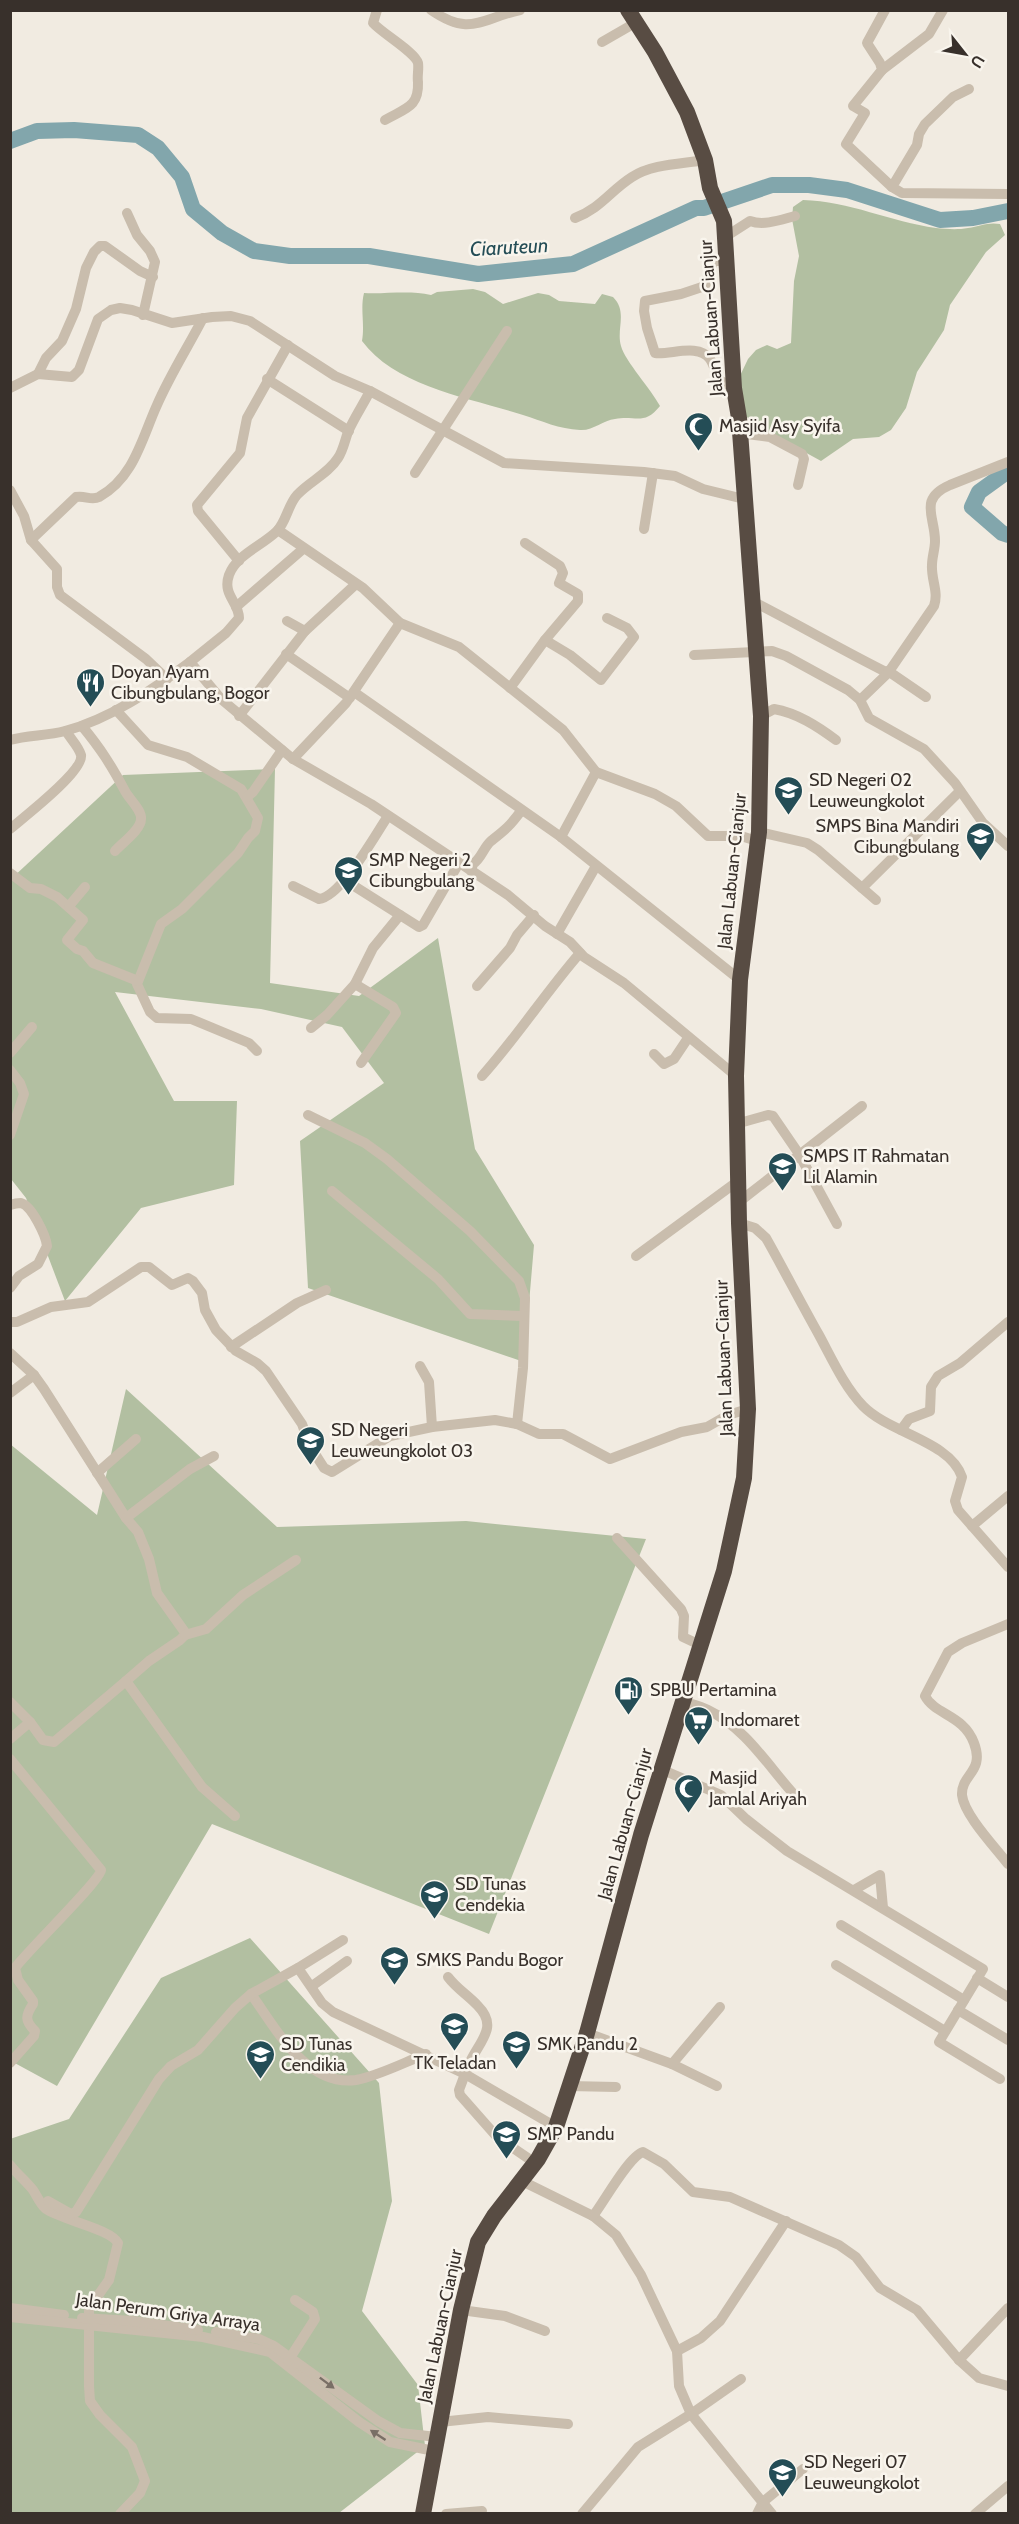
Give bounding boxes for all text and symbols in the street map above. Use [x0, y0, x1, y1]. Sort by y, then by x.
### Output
north arrow [935, 24, 995, 84]
text: U [966, 52, 989, 71]
water label: Ciaruteun [469, 233, 549, 261]
street label: Jalan Labuan-Cianjur [695, 239, 728, 398]
mosque icon: Masjid Asy Syifa [682, 410, 714, 452]
place label: Masjid Asy Syifa [719, 415, 841, 437]
place label: Doyan Ayam Cibungbulang, Bogor [111, 661, 270, 704]
restaurant icon: Doyan Ayam Cibungbulang, Bogor [74, 666, 106, 708]
place label: SD Negeri 02 Leuweungkolot [809, 769, 925, 812]
school or university icon: SD Negeri 02 Leuweungkolot [772, 774, 804, 816]
street label: Jalan Labuan-Cianjur [713, 792, 751, 951]
place label: SMPS Bina Mandiri Cibungbulang [815, 815, 960, 858]
school or university icon: SMPS Bina Mandiri Cibungbulang [964, 820, 996, 862]
place label: SMP Negeri 2 Cibungbulang [369, 849, 475, 892]
school or university icon: SMP Negeri 2 Cibungbulang [332, 854, 364, 896]
place label: SMPS IT Rahmatan Lil Alamin [803, 1145, 949, 1188]
school or university icon: SMPS IT Rahmatan Lil Alamin [766, 1150, 798, 1192]
street label: Jalan Labuan-Cianjur [710, 1279, 738, 1438]
place label: SD Negeri Leuweungkolot 03 [331, 1419, 473, 1462]
school or university icon: SD Negeri Leuweungkolot 03 [294, 1424, 326, 1466]
fuel station icon: SPBU Pertamina [613, 1674, 645, 1716]
place label: SPBU Pertamina [650, 1679, 777, 1701]
supermarket icon: Indomaret [683, 1704, 715, 1746]
place label: Indomaret [720, 1709, 800, 1731]
street label: Jalan Labuan-Cianjur [593, 1745, 657, 1903]
place label: Masjid Jamlal Ariyah [708, 1767, 807, 1810]
mosque icon: Masjid Jamlal Ariyah [672, 1772, 704, 1814]
place label: SD Tunas Cendekia [455, 1873, 526, 1916]
school or university icon: SD Tunas Cendekia [418, 1878, 450, 1920]
school or university icon: SMKS Pandu Bogor [379, 1944, 411, 1986]
place label: SMKS Pandu Bogor [416, 1949, 563, 1971]
school or university icon: TK Teladan [439, 2010, 471, 2052]
school or university icon: SMK Pandu 2 [500, 2028, 532, 2070]
place label: SD Tunas Cendikia [281, 2033, 352, 2076]
place label: SMK Pandu 2 [537, 2033, 638, 2055]
school or university icon: SD Tunas Cendikia [244, 2038, 276, 2080]
place label: TK Teladan [414, 2052, 496, 2074]
school or university icon: SMP Pandu [490, 2118, 522, 2160]
place label: SMP Pandu [527, 2123, 615, 2145]
street label: Jalan Labuan-Cianjur [413, 2247, 467, 2406]
street label: Jalan Perum Griya Arraya [74, 2288, 262, 2336]
one-way arrow [319, 2377, 334, 2389]
one-way arrow [370, 2430, 386, 2441]
place label: SD Negeri 07 Leuweungkolot [804, 2451, 920, 2494]
school or university icon: SD Negeri 07 Leuweungkolot [767, 2456, 799, 2498]

